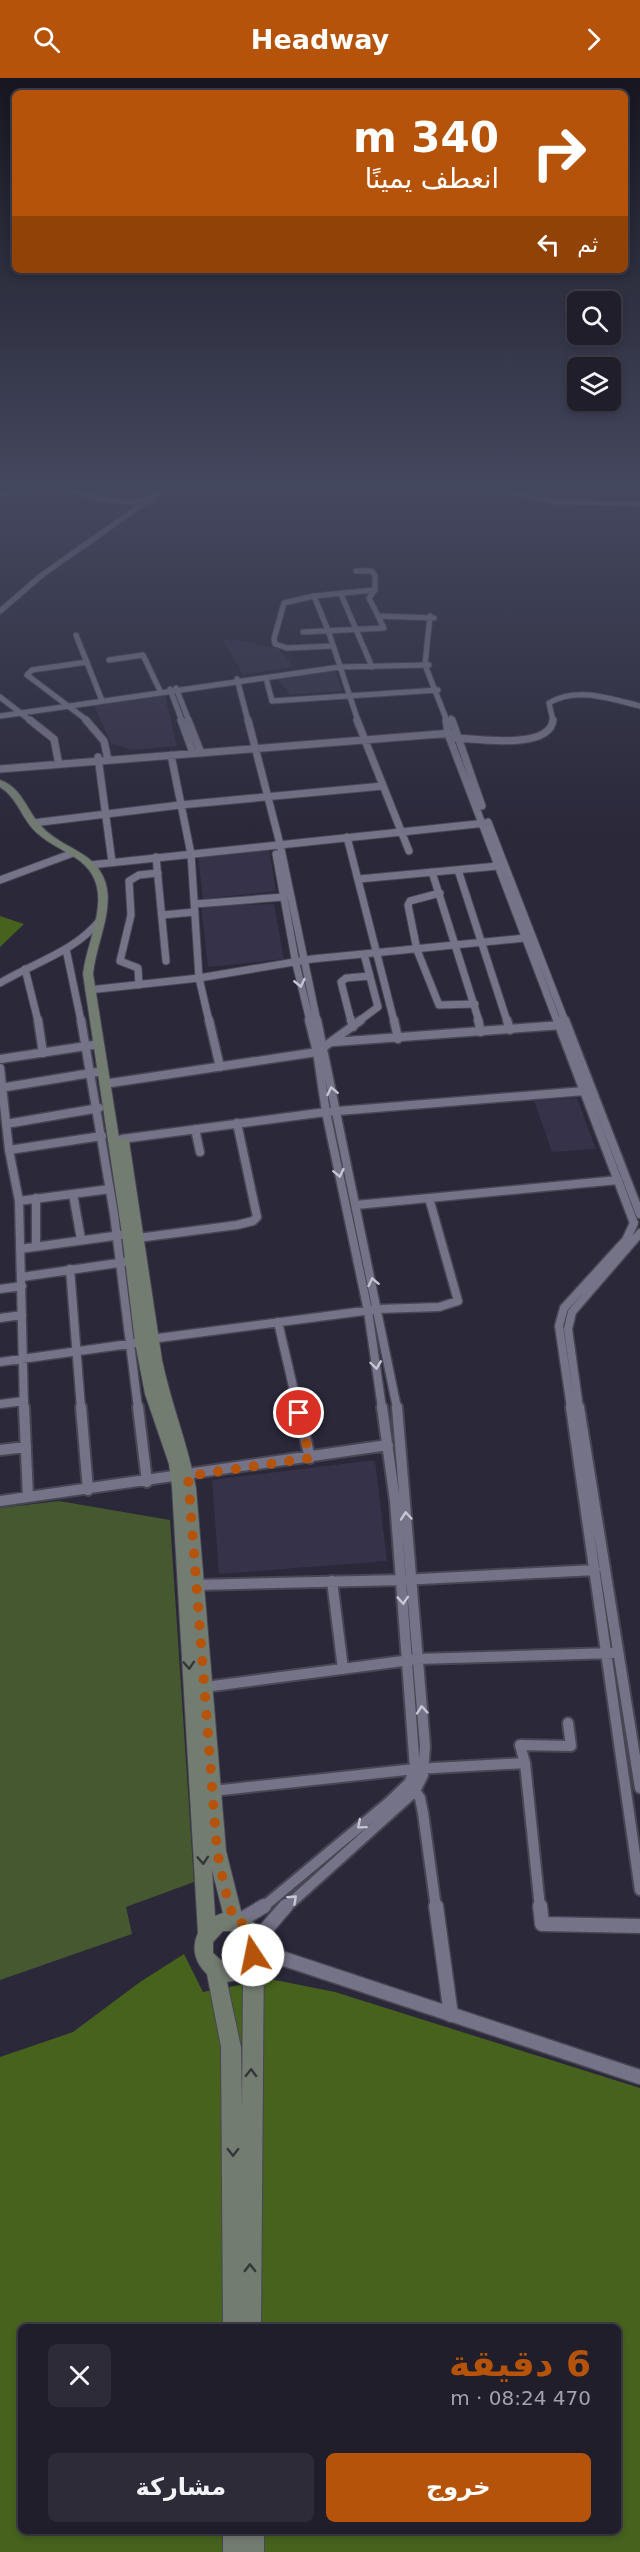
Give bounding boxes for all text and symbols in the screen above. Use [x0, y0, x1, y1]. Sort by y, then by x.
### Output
icon: search [30, 23, 63, 56]
icon: forward [577, 23, 610, 56]
text: Headway [251, 24, 389, 55]
text: 340 m [353, 113, 499, 162]
icon: right [520, 114, 598, 192]
text: انعطف يمينًا [365, 163, 499, 194]
icon: left [532, 228, 565, 261]
text: ثم [577, 232, 598, 257]
map controls [567, 291, 621, 411]
button: search [567, 291, 621, 345]
button: layers [567, 357, 621, 411]
one-way arrow [293, 977, 306, 987]
one-way arrow [326, 1086, 339, 1096]
one-way arrow [332, 1168, 345, 1178]
one-way arrow [367, 1277, 380, 1287]
one-way arrow [369, 1360, 381, 1370]
pin [273, 1387, 324, 1438]
icon: arrive [282, 1396, 315, 1429]
one-way arrow [400, 1512, 413, 1521]
one-way arrow [396, 1596, 409, 1605]
one-way arrow [183, 1661, 196, 1670]
one-way arrow [416, 1706, 429, 1715]
one-way arrow [357, 1818, 368, 1829]
one-way arrow [196, 1855, 209, 1864]
one-way arrow [286, 1895, 296, 1906]
position arrow [221, 1923, 285, 1987]
one-way arrow [245, 2069, 257, 2078]
one-way arrow [227, 2148, 239, 2157]
one-way arrow [244, 2264, 256, 2273]
text: 6 دقيقة [449, 2343, 591, 2384]
button: close [48, 2344, 111, 2407]
text: 470 m · 08:24 [450, 2386, 591, 2410]
button: مشاركة [48, 2453, 314, 2522]
button: خروج [326, 2453, 591, 2522]

